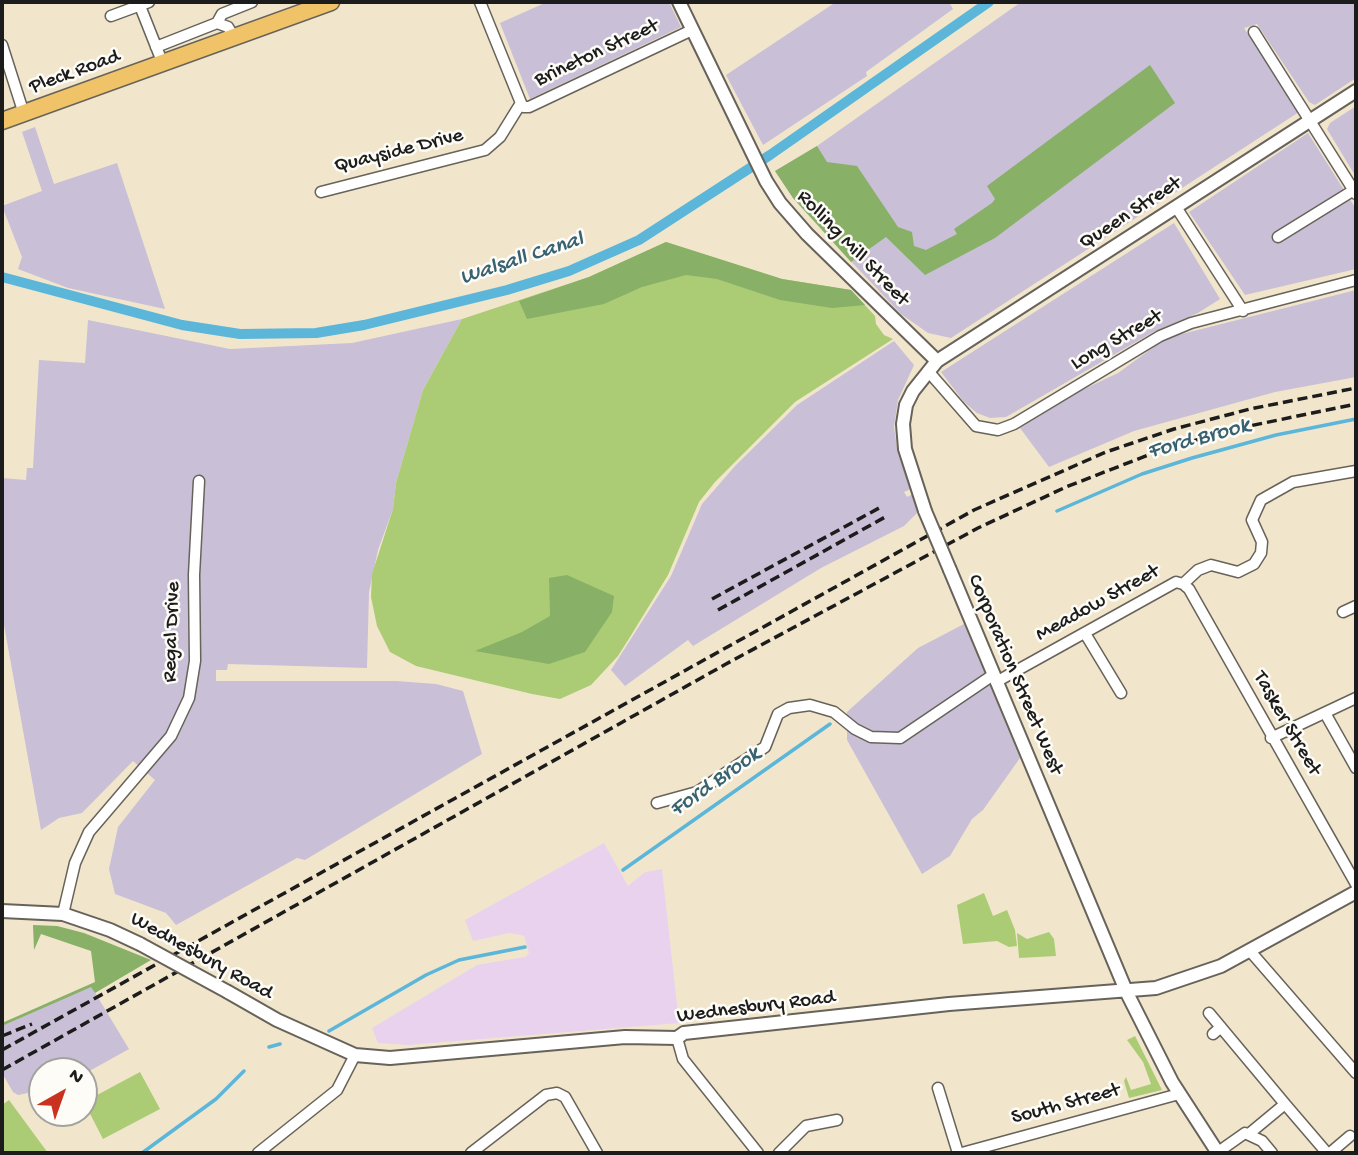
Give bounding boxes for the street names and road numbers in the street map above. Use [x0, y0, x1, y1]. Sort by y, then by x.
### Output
street label: Brineton Street [531, 14, 663, 94]
street label: Pleck Road [26, 45, 124, 101]
street label: Quayside Drive [332, 124, 466, 180]
street label: Queen Street [1075, 172, 1187, 256]
street label: Rolling Mill Street [790, 186, 914, 312]
street label: Long Street [1067, 305, 1167, 377]
street label: Meadow Street [1032, 560, 1164, 648]
street label: Corporation Street West [960, 571, 1068, 779]
street label: Regal Drive [159, 581, 187, 683]
street label: Tasker Street [1246, 667, 1326, 781]
street label: Wednesbury Road [125, 907, 277, 1007]
street label: Wednesbury Road [676, 986, 836, 1030]
street label: South Street [1009, 1078, 1123, 1132]

